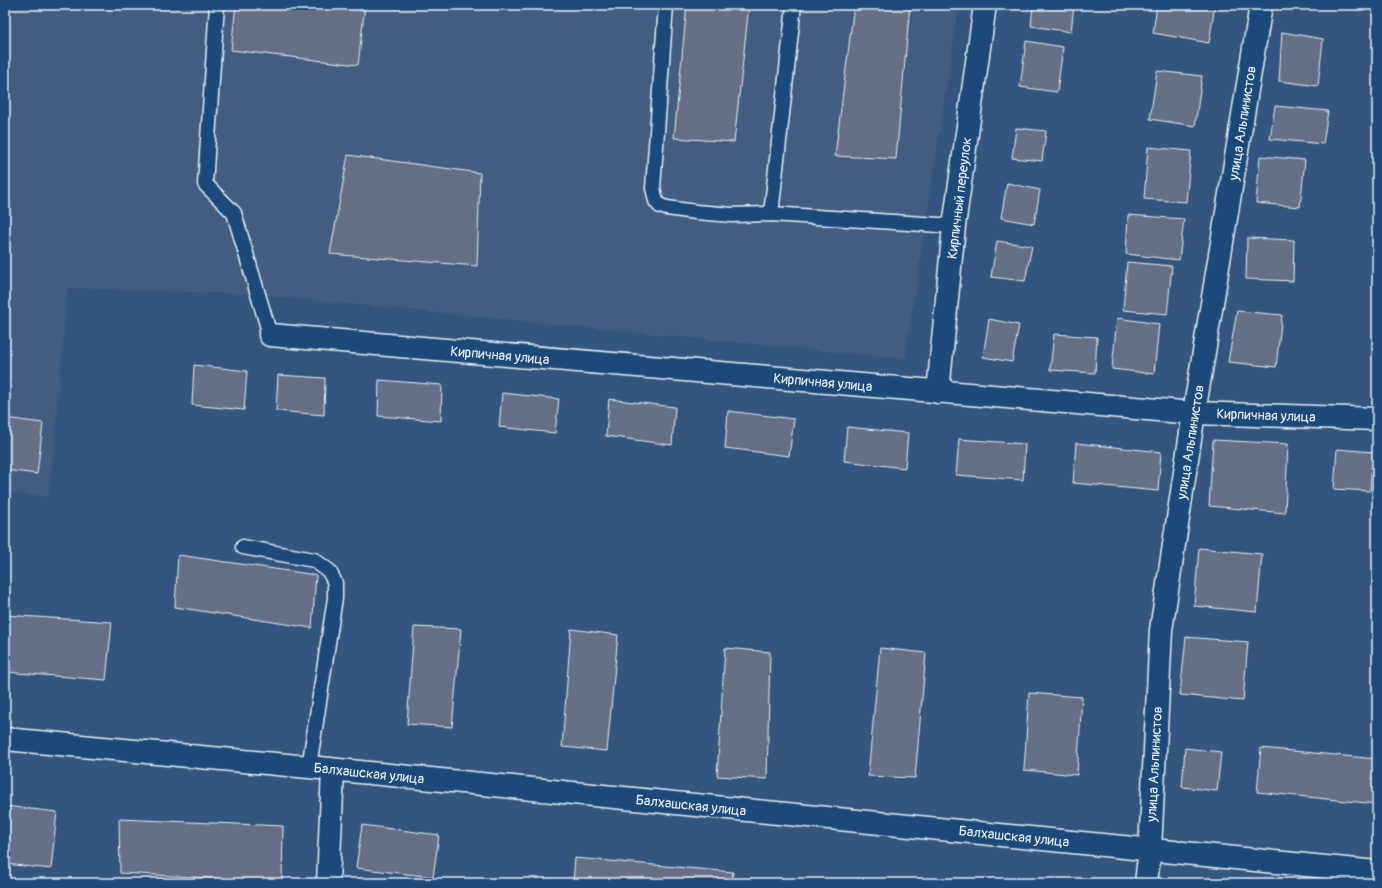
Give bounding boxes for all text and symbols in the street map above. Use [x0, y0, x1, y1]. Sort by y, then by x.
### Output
street label: улица Альпинистов [1225, 65, 1260, 182]
street label: Кирпичный переулок [944, 136, 975, 260]
street label: Кирпичная улица [450, 343, 550, 368]
street label: Кирпичная улица [773, 370, 873, 395]
street label: улица Альпинистов [1173, 384, 1208, 501]
street label: Кирпичная улица [1216, 405, 1316, 426]
street label: улица Альпинистов [1143, 706, 1166, 823]
street label: Балхашская улица [313, 759, 425, 788]
street label: Балхашская улица [635, 791, 747, 820]
street label: Балхашская улица [958, 822, 1070, 851]

